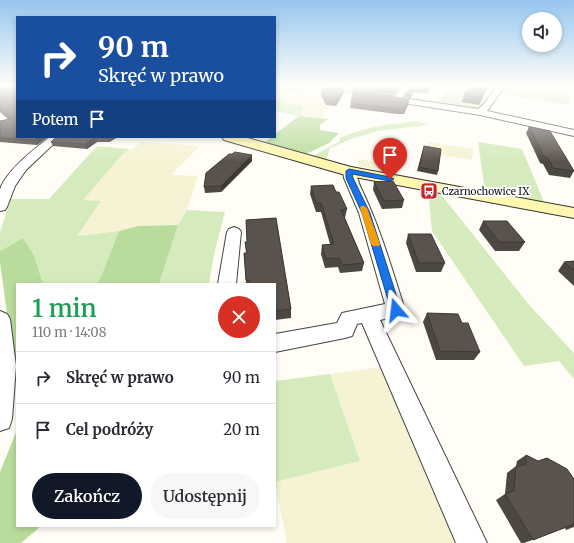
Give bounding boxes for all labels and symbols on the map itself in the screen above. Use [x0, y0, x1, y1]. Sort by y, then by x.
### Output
pin [373, 138, 407, 179]
bus stop icon: Czarnochowice IX [419, 181, 439, 201]
place label: Czarnochowice IX [442, 185, 530, 198]
position arrow [375, 289, 417, 331]

